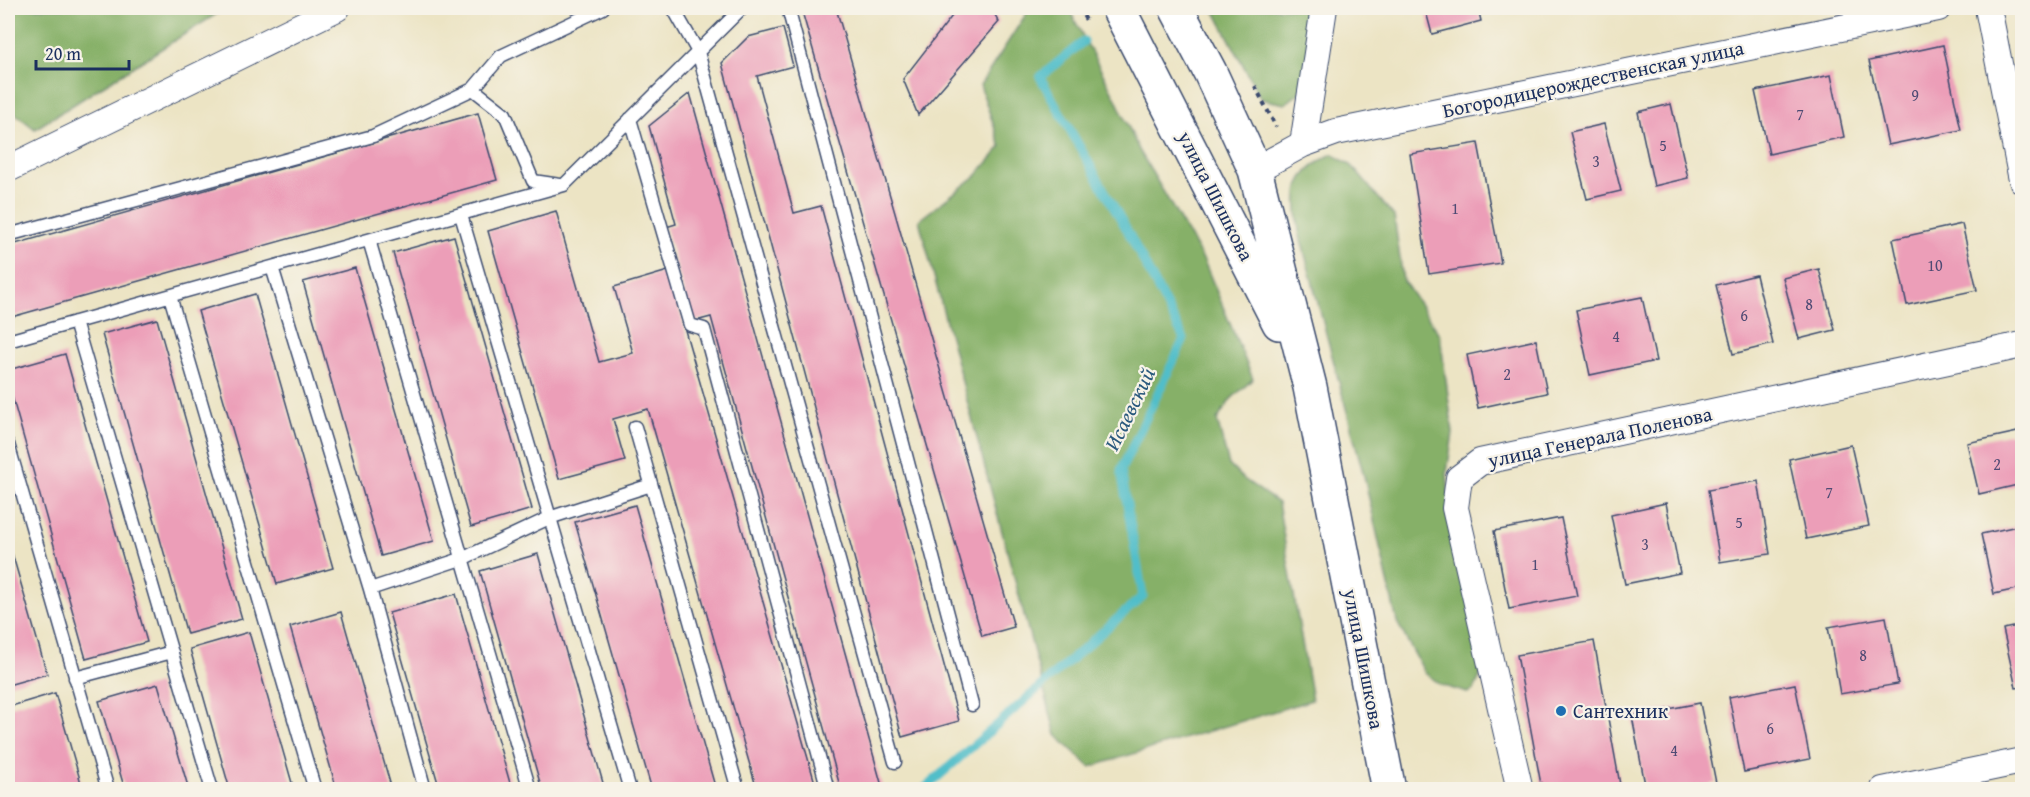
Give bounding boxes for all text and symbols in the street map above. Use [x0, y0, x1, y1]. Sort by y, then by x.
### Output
street label: Богородицерождественская улица [1440, 32, 1747, 125]
scale bar [36, 33, 129, 71]
text: 20 m [45, 40, 81, 67]
house number: 9 [1911, 83, 1919, 107]
house number: 7 [1796, 102, 1804, 126]
street label: улица Шишкова [1171, 125, 1262, 266]
house number: 5 [1659, 133, 1667, 157]
house number: 3 [1592, 149, 1600, 173]
house number: 1 [1451, 196, 1459, 220]
house number: 10 [1927, 253, 1943, 277]
house number: 8 [1805, 292, 1813, 316]
house number: 6 [1740, 303, 1748, 327]
house number: 4 [1612, 324, 1620, 348]
water label: Исаевский [1096, 362, 1163, 455]
house number: 2 [1503, 362, 1511, 386]
street label: улица Генерала Поленова [1484, 398, 1715, 475]
house number: 2 [1993, 452, 2001, 476]
house number: 7 [1825, 480, 1833, 504]
house number: 5 [1735, 510, 1743, 534]
house number: 3 [1641, 532, 1649, 556]
house number: 1 [1531, 552, 1539, 576]
street label: улица Шишкова [1337, 585, 1392, 732]
house number: 8 [1859, 643, 1867, 667]
place label: Сантехник [1573, 696, 1669, 725]
marker: Сантехник [1554, 704, 1568, 718]
house number: 6 [1766, 716, 1774, 740]
house number: 4 [1670, 738, 1678, 762]

